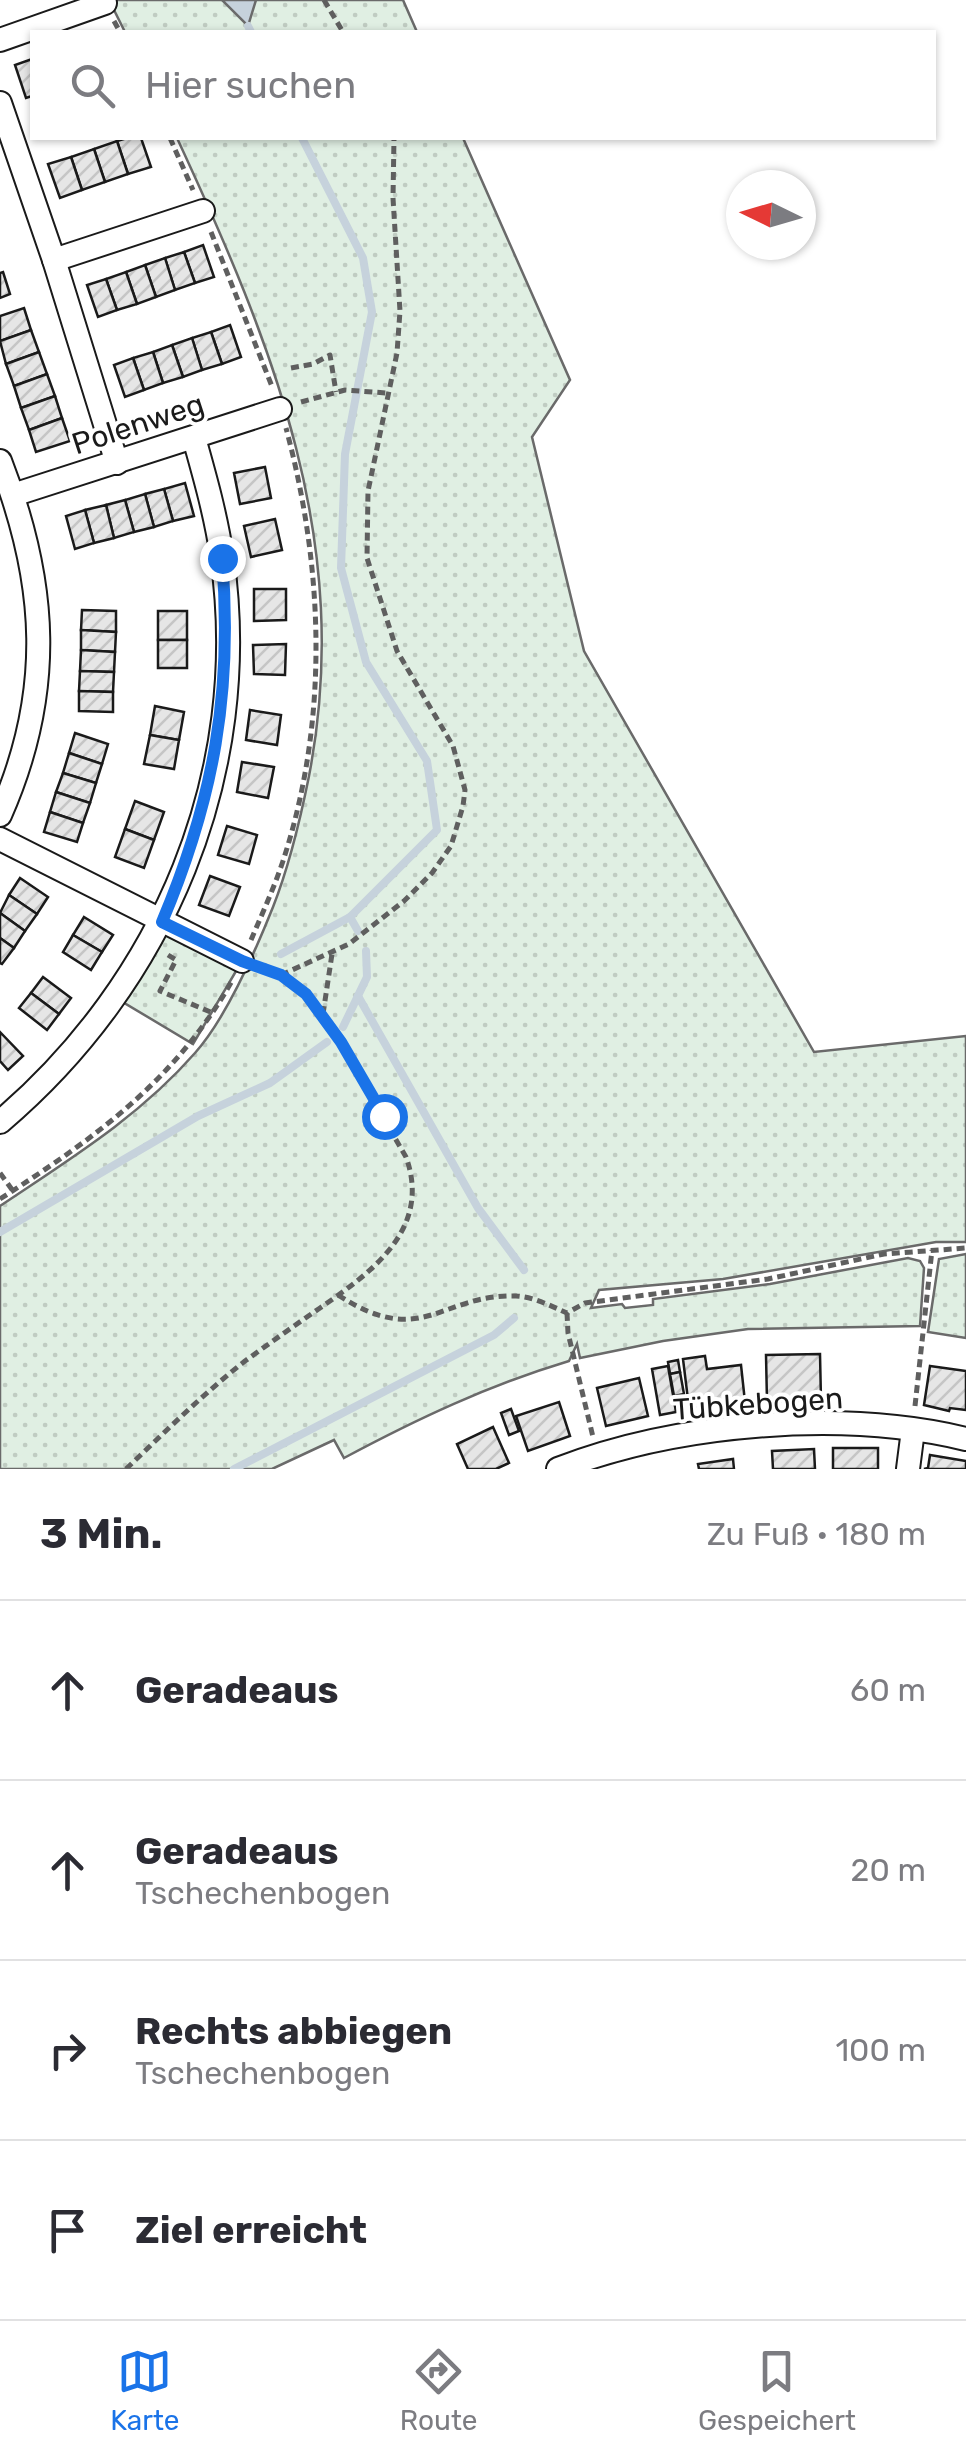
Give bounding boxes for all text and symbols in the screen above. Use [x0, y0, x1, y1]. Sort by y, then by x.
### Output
search box [30, 30, 936, 140]
icon: search [65, 58, 120, 113]
text: Hier suchen [145, 62, 356, 108]
north arrow [726, 170, 816, 260]
street label: Polenweg [67, 386, 209, 462]
route end [200, 536, 246, 582]
route start [362, 1094, 408, 1140]
street label: Tübkebogen [672, 1380, 844, 1428]
text: 3 Min. [40, 1509, 162, 1559]
text: Zu Fuß · 180 m [707, 1515, 926, 1553]
icon: ahead [40, 1663, 95, 1718]
text: Geradeaus [135, 1667, 339, 1713]
text: 60 m [850, 1671, 926, 1709]
text: Geradeaus [135, 1828, 339, 1874]
icon: ahead [40, 1843, 95, 1898]
text: 20 m [851, 1851, 926, 1889]
text: Tschechenbogen [135, 1874, 390, 1912]
text: Rechts abbiegen [135, 2008, 452, 2054]
icon: right [40, 2023, 95, 2078]
text: 100 m [835, 2031, 926, 2069]
text: Tschechenbogen [135, 2054, 390, 2092]
icon: arrive [40, 2203, 95, 2258]
text: Ziel erreicht [135, 2207, 367, 2253]
tab: Karte [110, 2344, 180, 2437]
tab: Route [400, 2344, 478, 2437]
tab: Gespeichert [698, 2344, 856, 2437]

